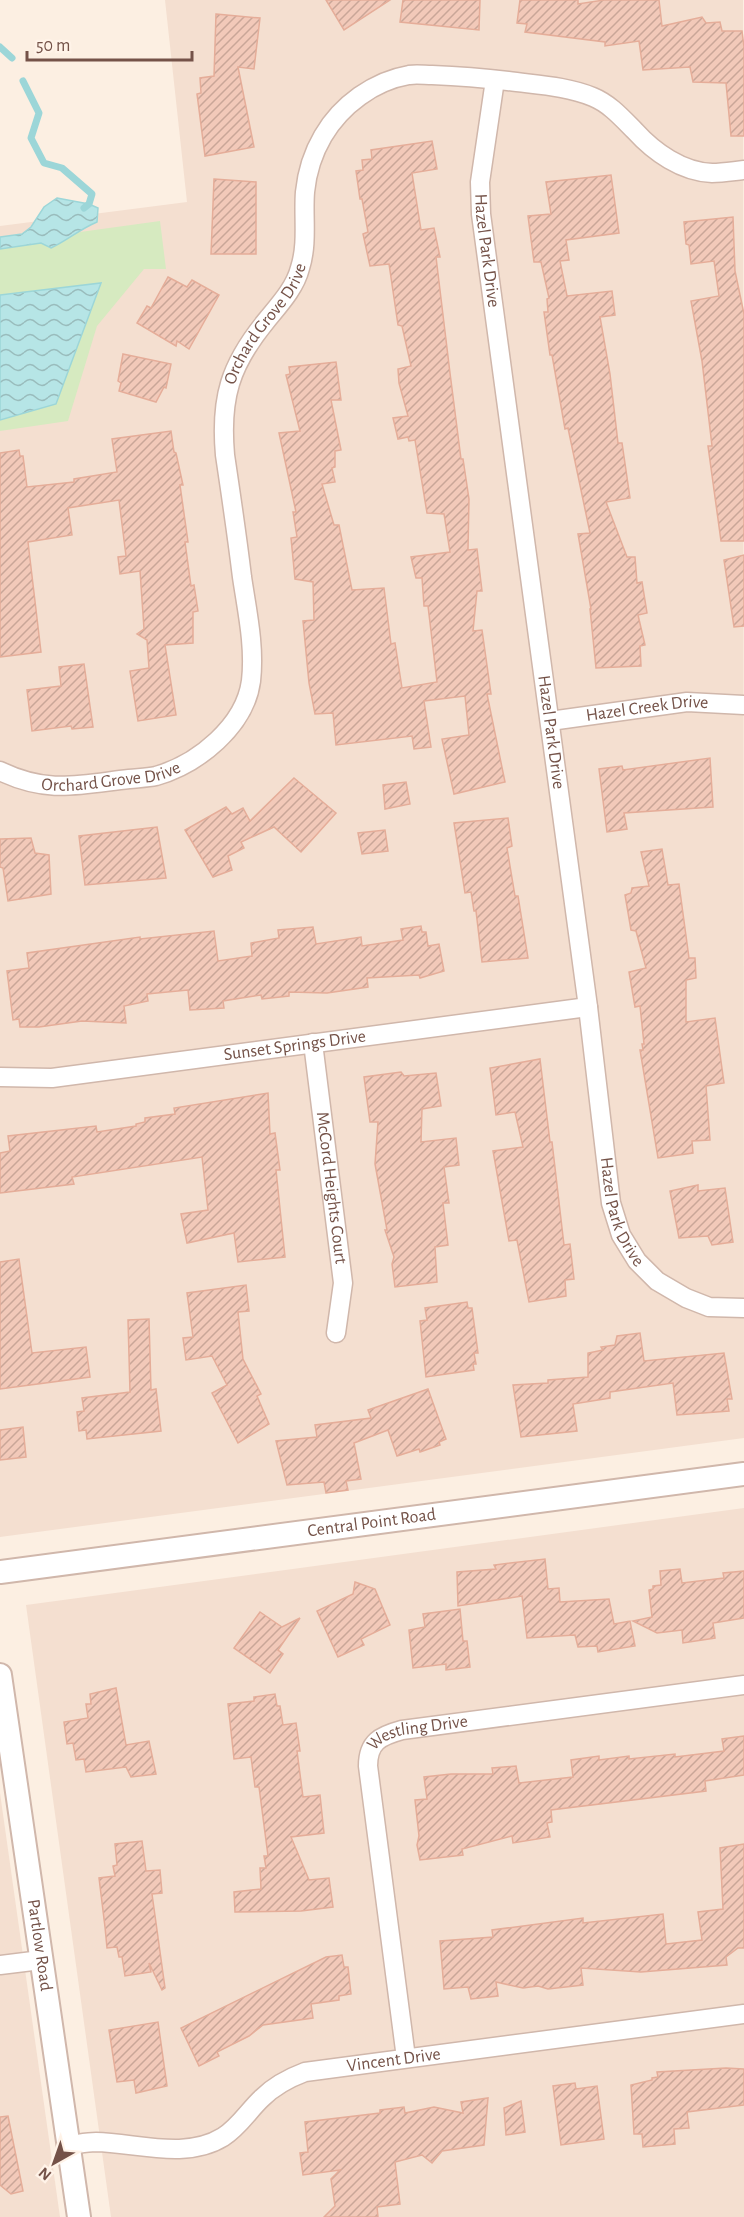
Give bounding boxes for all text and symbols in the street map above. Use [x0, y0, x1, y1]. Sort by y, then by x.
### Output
scale bar [27, 24, 192, 62]
text: 50 m [36, 37, 70, 55]
street label: Hazel Park Drive [471, 193, 503, 309]
street label: Orchard Grove Drive [221, 261, 310, 387]
street label: Hazel Park Drive [534, 674, 568, 790]
street label: Hazel Creek Drive [585, 693, 709, 725]
street label: Orchard Grove Drive [40, 759, 184, 795]
street label: Sunset Springs Drive [223, 1027, 367, 1064]
street label: McCord Heights Court [313, 1111, 350, 1265]
street label: Hazel Park Drive [597, 1156, 647, 1271]
street label: Central Point Road [306, 1506, 437, 1540]
street label: Westling Drive [364, 1712, 469, 1754]
street label: Partlow Road [24, 1898, 55, 1992]
street label: Vincent Drive [346, 2045, 442, 2075]
north arrow [24, 2133, 84, 2193]
text: N [36, 2164, 54, 2183]

